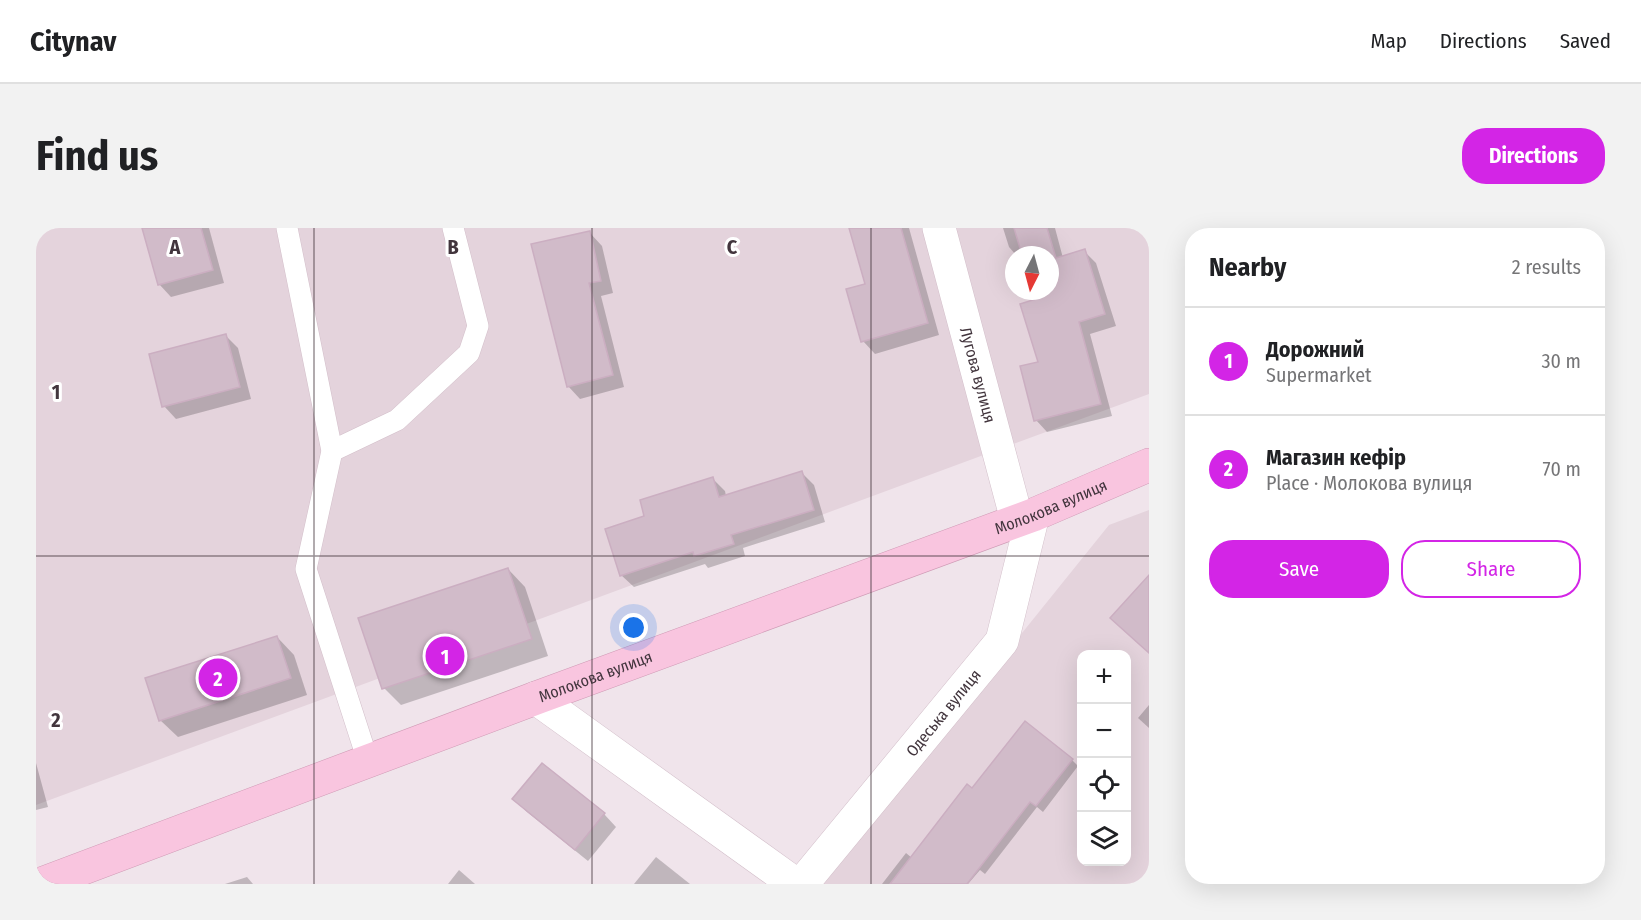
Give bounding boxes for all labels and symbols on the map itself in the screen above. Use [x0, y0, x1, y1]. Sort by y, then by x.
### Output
text: A [169, 235, 182, 259]
text: B [447, 235, 459, 259]
text: C [727, 235, 738, 259]
north arrow [1005, 246, 1059, 300]
street label: Лугова вулиця [956, 325, 1000, 425]
text: 1 [52, 380, 60, 404]
street label: Молокова вулиця [992, 475, 1110, 538]
your location [619, 613, 648, 642]
pin: 1 [426, 634, 464, 678]
street label: Молокова вулиця [536, 647, 655, 706]
pin: 2 [198, 656, 237, 700]
street label: Одеська вулиця [902, 666, 985, 760]
text: 2 [50, 708, 61, 732]

